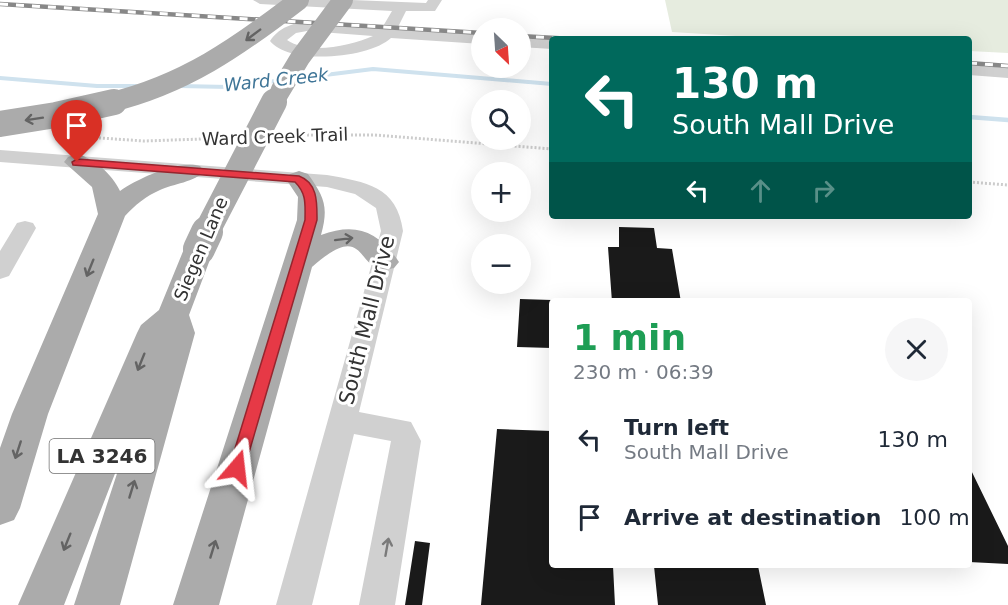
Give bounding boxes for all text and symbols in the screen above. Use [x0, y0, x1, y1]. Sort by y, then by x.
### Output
north arrow [471, 18, 531, 78]
map controls [471, 18, 531, 294]
one-way arrow [245, 29, 261, 41]
text: 130 m [672, 59, 818, 108]
icon: left [573, 60, 651, 138]
water label: Ward Creek [223, 63, 331, 95]
button: search [471, 90, 531, 150]
pin [51, 100, 102, 162]
icon: arrive [60, 109, 93, 142]
text: South Mall Drive [672, 109, 894, 140]
one-way arrow [24, 114, 44, 125]
street label: Ward Creek Trail [201, 123, 349, 150]
button: + [471, 162, 531, 222]
icon: left [681, 174, 714, 207]
icon: ahead [744, 174, 777, 207]
icon: right [807, 174, 840, 207]
street label: Siegen Lane [169, 194, 232, 304]
one-way arrow [333, 233, 353, 244]
street label: South Mall Drive [334, 233, 400, 407]
button: − [471, 234, 531, 294]
one-way arrow [84, 258, 95, 277]
text: 1 min [573, 317, 686, 358]
button: close [885, 318, 948, 381]
one-way arrow [135, 352, 146, 371]
text: 230 m · 06:39 [573, 360, 714, 384]
text: Turn left [624, 415, 729, 440]
icon: left [573, 423, 606, 456]
text: 130 m [878, 427, 948, 452]
position arrow [205, 436, 269, 500]
road number: LA 3246 [50, 439, 154, 473]
one-way arrow [12, 440, 23, 459]
text: South Mall Drive [624, 440, 789, 464]
one-way arrow [127, 480, 138, 499]
icon: arrive [573, 501, 606, 534]
text: Arrive at destination [624, 505, 881, 530]
text: 100 m [899, 505, 970, 530]
one-way arrow [61, 533, 72, 551]
one-way arrow [382, 538, 393, 558]
one-way arrow [208, 540, 219, 559]

